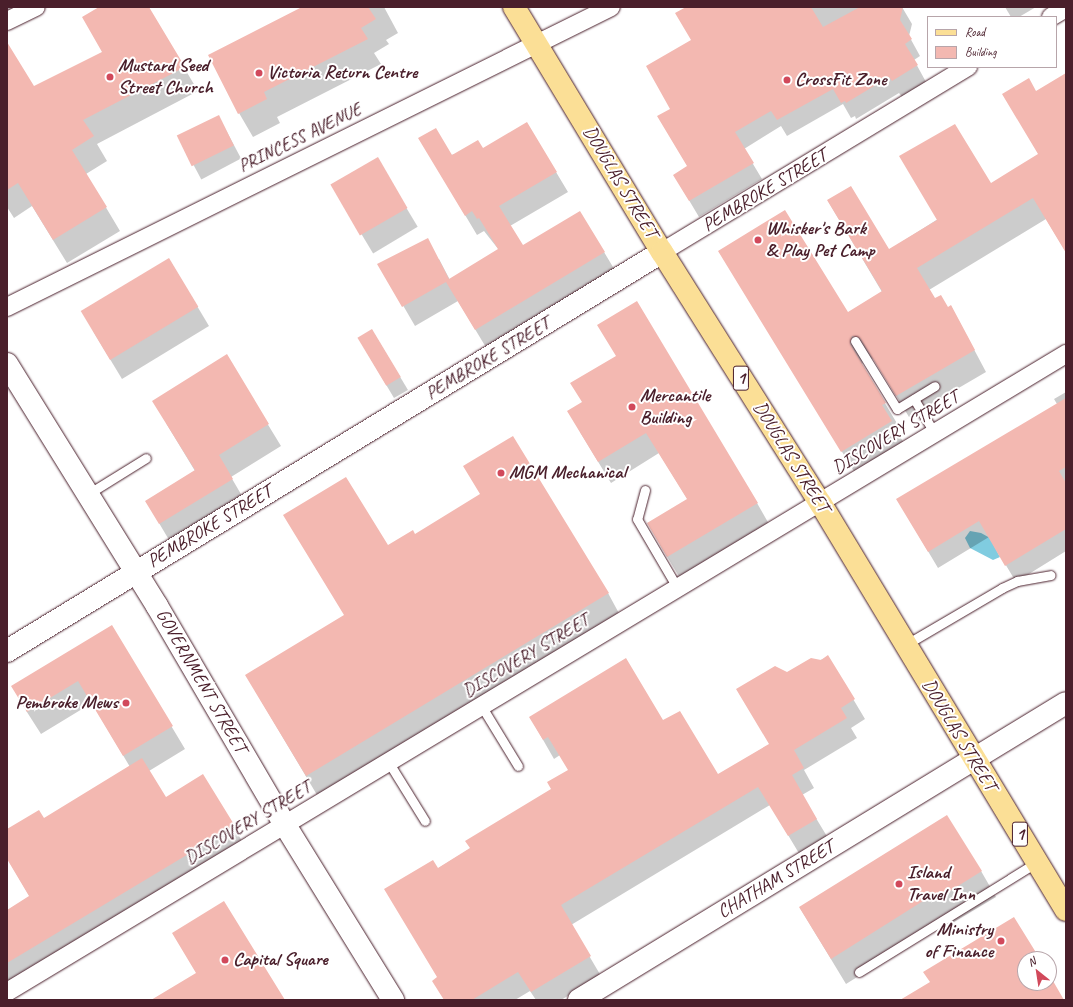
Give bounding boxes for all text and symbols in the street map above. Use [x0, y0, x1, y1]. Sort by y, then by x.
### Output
legend [927, 16, 1057, 68]
text: Road [965, 24, 985, 40]
text: Building [965, 44, 997, 60]
place label: Mustard Seed Street Church [118, 55, 213, 99]
place label: Victoria Return Centre [267, 62, 417, 84]
marker: Victoria Return Centre [254, 68, 264, 78]
place label: CrossFit Zone [795, 69, 886, 91]
marker: Mustard Seed Street Church [105, 72, 115, 82]
marker: CrossFit Zone [782, 75, 792, 85]
street label: PRINCESS AVENUE [234, 98, 366, 178]
street label: DOUGLAS STREET [578, 122, 662, 242]
street label: PEMBROKE STREET [699, 145, 831, 237]
place label: Whisker's Bark & Play Pet Camp [766, 218, 875, 262]
marker: Whisker's Bark & Play Pet Camp [753, 235, 763, 245]
street label: PEMBROKE STREET [422, 313, 554, 405]
road number: 1 [732, 362, 750, 394]
place label: Mercantile Building [640, 385, 710, 429]
street label: DISCOVERY STREET [829, 386, 963, 480]
street label: DOUGLAS STREET [748, 398, 834, 516]
marker: Mercantile Building [627, 402, 637, 412]
place label: MGM Mechanical [509, 462, 626, 484]
marker: MGM Mechanical [496, 468, 506, 478]
street label: PEMBROKE STREET [144, 481, 276, 573]
street label: GOVERNMENT STREET [151, 605, 251, 757]
street label: DISCOVERY STREET [459, 609, 593, 703]
street label: DOUGLAS STREET [917, 675, 1001, 795]
place label: Pembroke Mews [15, 692, 118, 714]
marker: Pembroke Mews [121, 698, 131, 708]
street label: DISCOVERY STREET [181, 776, 315, 870]
road number: 1 [1011, 818, 1029, 850]
street label: CHATHAM STREET [714, 836, 838, 924]
place label: Island Travel Inn [907, 862, 975, 906]
marker: Island Travel Inn [894, 879, 904, 889]
place label: Ministry of Finance [924, 919, 993, 963]
marker: Ministry of Finance [996, 936, 1006, 946]
place label: Capital Square [233, 949, 328, 971]
north arrow [1017, 951, 1057, 991]
text: N [1025, 954, 1038, 969]
marker: Capital Square [220, 955, 230, 965]

